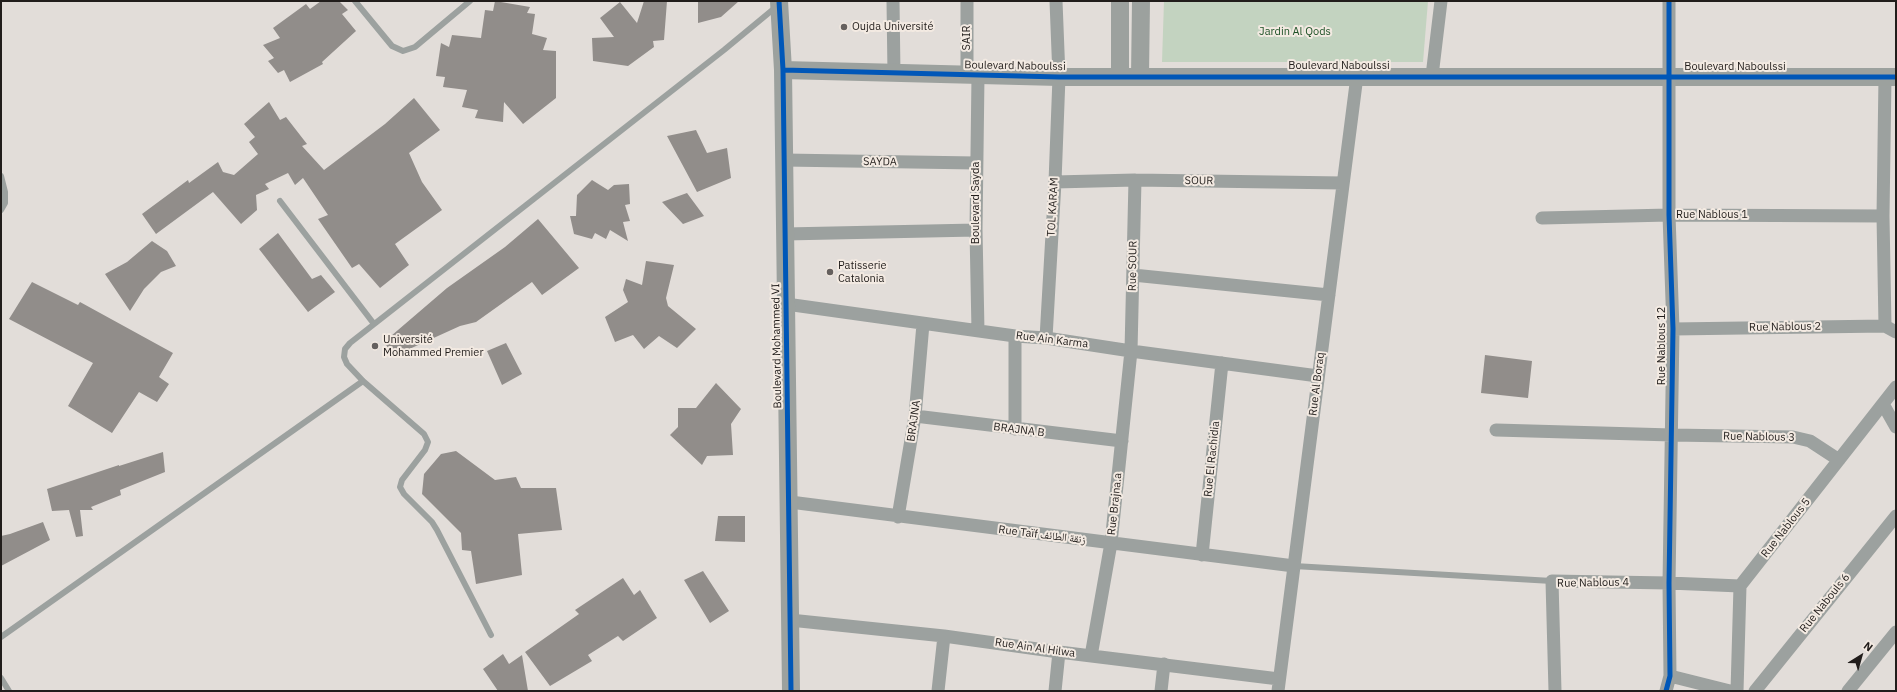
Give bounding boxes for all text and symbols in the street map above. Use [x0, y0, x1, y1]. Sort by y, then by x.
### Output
place label: Oujda Université [852, 20, 933, 34]
marker: Oujda Université [839, 22, 849, 32]
park label: Jardin Al Qods [1259, 25, 1331, 39]
street label: SAIR [960, 26, 974, 50]
street label: Boulevard Naboulssi [964, 59, 1066, 73]
street label: Boulevard Naboulssi [1288, 59, 1390, 73]
street label: Boulevard Naboulssi [1684, 60, 1786, 74]
street label: SAYDA [863, 155, 897, 169]
street label: Boulevard Sayda [969, 162, 983, 244]
street label: SOUR [1185, 174, 1213, 188]
street label: TOL KARAM [1045, 177, 1061, 237]
street label: Rue Nablous 1 [1676, 208, 1748, 222]
street label: Rue SOUR [1126, 241, 1140, 291]
place label: Patisserie Catalonia [838, 259, 887, 285]
marker: Patisserie Catalonia [825, 267, 835, 277]
street label: Boulevard Mohammed VI [769, 283, 785, 409]
street label: Rue Nablous 12 [1655, 307, 1669, 385]
street label: Rue Nablous 2 [1749, 320, 1821, 334]
street label: Rue Ain Karma [1015, 329, 1089, 351]
place label: Université Mohammed Premier [383, 333, 483, 359]
marker: Université Mohammed Premier [370, 341, 380, 351]
street label: Rue Al Boraq [1307, 351, 1327, 417]
street label: BRAJNA [905, 399, 923, 443]
street label: BRAJNA B [993, 420, 1045, 440]
street label: Rue El Rachidia [1201, 420, 1223, 498]
street label: Rue Nablous 3 [1723, 430, 1795, 444]
street label: Rue Brajna.a [1105, 472, 1125, 536]
street label: Rue Nablous 5 [1759, 496, 1813, 560]
street label: Rue Taïf زنقة الطائف [998, 523, 1086, 547]
street label: Rue Nabouls 6 [1797, 571, 1853, 635]
street label: Rue Nablous 4 [1557, 576, 1629, 590]
street label: Rue Ain Al Hilwa [994, 636, 1076, 660]
north arrow [1841, 636, 1881, 676]
text: N [1861, 638, 1876, 654]

